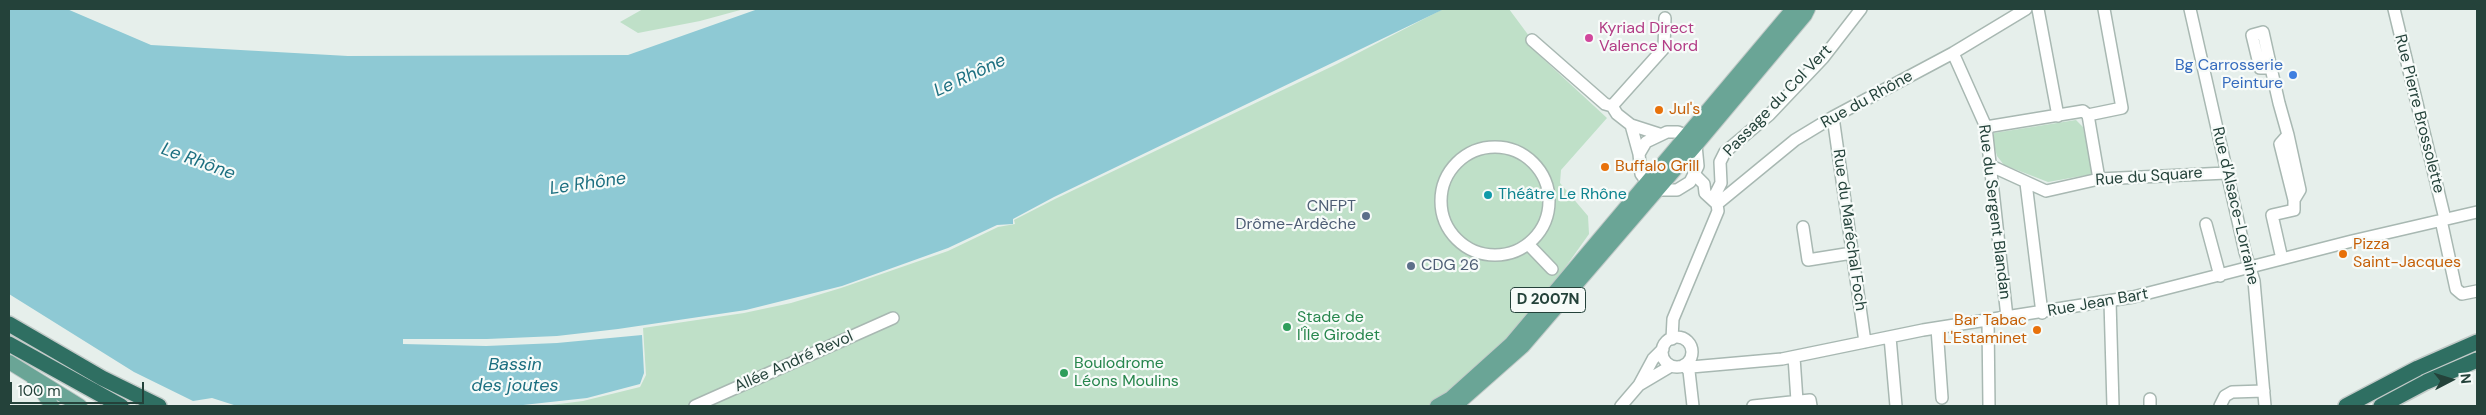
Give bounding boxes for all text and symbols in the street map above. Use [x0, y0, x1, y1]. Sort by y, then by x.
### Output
place label: Kyriad Direct Valence Nord [1599, 19, 1698, 57]
marker: Kyriad Direct Valence Nord [1583, 32, 1595, 44]
street label: Rue Pierre Brossolette [2390, 33, 2448, 195]
street label: Passage du Col Vert [1720, 41, 1836, 161]
water label: Le Rhône [931, 50, 1009, 102]
place label: Bg Carrosserie Peinture [2175, 56, 2283, 94]
street label: Rue du Rhône [1818, 67, 1916, 133]
marker: Bg Carrosserie Peinture [2287, 69, 2299, 81]
place label: Jul's [1669, 100, 1700, 120]
marker: Jul's [1653, 104, 1665, 116]
street label: Rue du Sergent Blandan [1974, 123, 2014, 301]
street label: Rue d'Alsace-Lorraine [2207, 125, 2263, 287]
water label: Le Rhône [158, 139, 238, 185]
street label: Rue du Maréchal Foch [1828, 148, 1870, 312]
place label: Buffalo Grill [1615, 157, 1699, 177]
marker: Buffalo Grill [1599, 161, 1611, 173]
street label: Rue du Square [2095, 164, 2203, 190]
water label: Le Rhône [548, 168, 628, 200]
place label: Théâtre Le Rhône [1498, 185, 1627, 205]
marker: Théâtre Le Rhône [1482, 189, 1494, 201]
place label: CNFPT Drôme-Ardèche [1236, 197, 1356, 235]
marker: CNFPT Drôme-Ardèche [1360, 210, 1372, 222]
place label: Pizza Saint-Jacques [2353, 235, 2461, 273]
marker: Pizza Saint-Jacques [2337, 248, 2349, 260]
place label: CDG 26 [1421, 256, 1479, 276]
marker: CDG 26 [1405, 260, 1417, 272]
street label: Rue Jean Bart [2046, 285, 2150, 321]
road number: D 2007N [1510, 288, 1586, 312]
place label: Stade de l'Île Girodet [1297, 308, 1380, 346]
place label: Bar Tabac L'Estaminet [1943, 311, 2027, 349]
marker: Stade de l'Île Girodet [1281, 321, 1293, 333]
marker: Bar Tabac L'Estaminet [2031, 324, 2043, 336]
street label: Allée André Revol [732, 327, 856, 397]
water label: Bassin des joutes [471, 354, 559, 396]
place label: Boulodrome Léons Moulins [1074, 354, 1179, 392]
north arrow [2426, 355, 2476, 405]
marker: Boulodrome Léons Moulins [1058, 367, 1070, 379]
scale bar [12, 372, 146, 404]
text: N [2457, 373, 2475, 385]
text: 100 m [18, 381, 61, 401]

